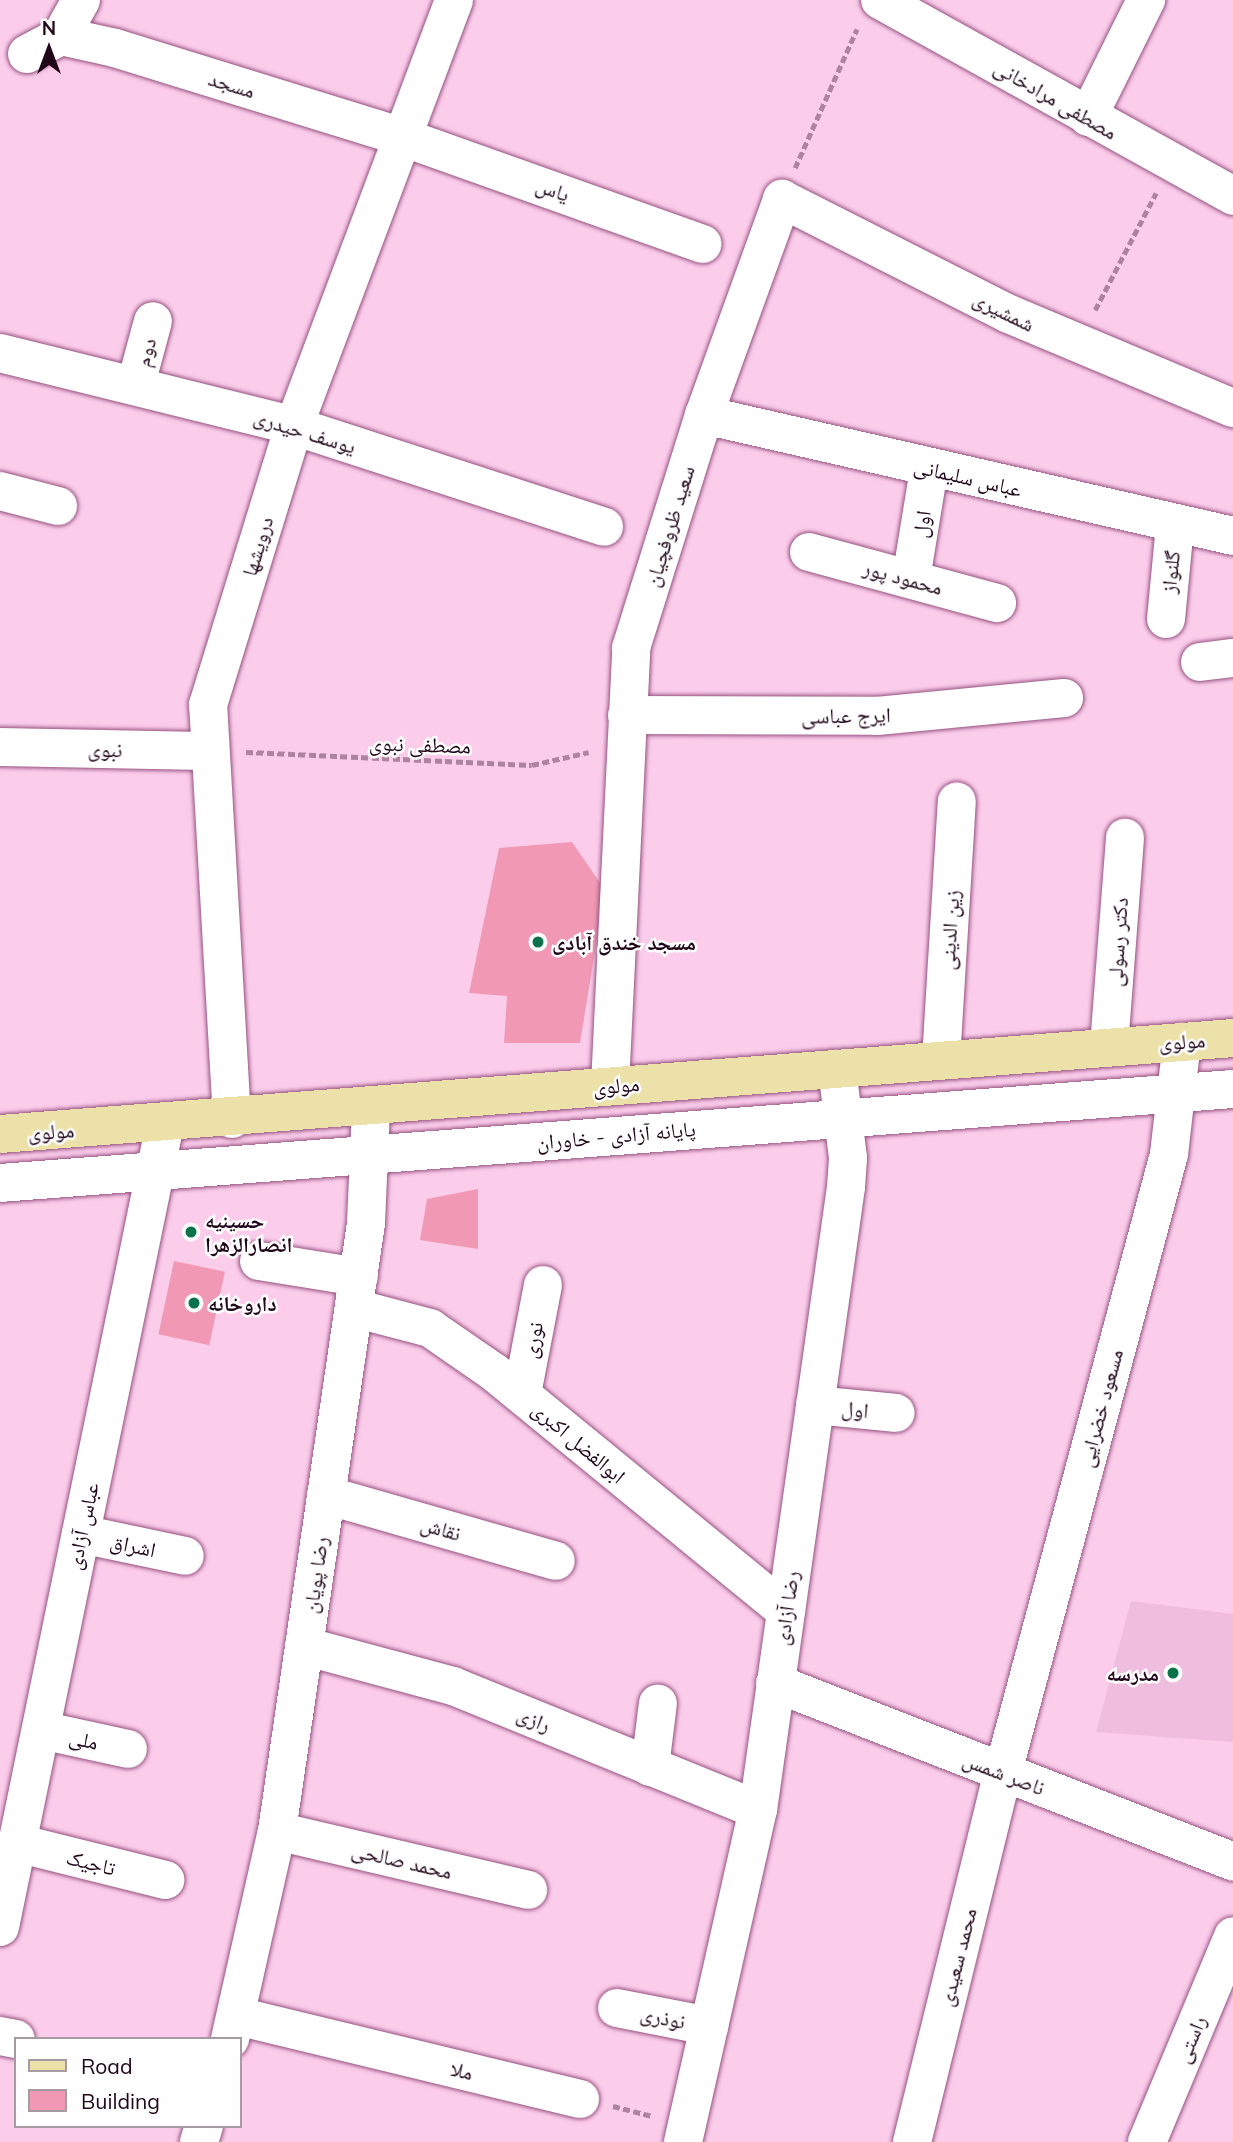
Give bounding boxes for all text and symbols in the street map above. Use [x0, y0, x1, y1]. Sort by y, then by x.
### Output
north arrow [14, 14, 84, 84]
text: N [42, 16, 56, 40]
street label: مصطفی مرادخانی [990, 54, 1122, 144]
street label: مسجد [206, 65, 258, 103]
street label: یاس [533, 172, 573, 206]
street label: شمشیری [969, 285, 1039, 337]
street label: دوم [129, 335, 161, 369]
street label: یوسف حیدری [251, 404, 359, 458]
street label: عباس سلیمانی [912, 452, 1024, 502]
street label: سعید ظروفچیان [639, 462, 699, 590]
street label: اول [906, 509, 936, 539]
street label: درویشها [236, 513, 278, 579]
street label: گلنواز [1155, 549, 1185, 595]
street label: محمود پور [860, 554, 946, 600]
street label: ایرج عباسی [801, 702, 891, 728]
street label: مصطفی نبوی [369, 730, 471, 758]
street label: نبوی [87, 736, 123, 762]
street label: زین الدینی [934, 889, 964, 971]
street label: دکتر رسولی [1101, 896, 1133, 988]
place label: مسجد خندق آبادی [552, 929, 696, 955]
marker: مسجد خندق آبادی [530, 934, 546, 950]
street label: مولوی [1158, 1027, 1206, 1055]
street label: مولوی [592, 1070, 640, 1100]
street label: پایانه آزادی - خاوران [535, 1116, 697, 1154]
street label: مولوی [27, 1117, 75, 1145]
place label: حسینیه انصارالزهرا [205, 1207, 292, 1257]
marker: حسینیه انصارالزهرا [183, 1224, 199, 1240]
place label: داروخانه [208, 1290, 277, 1316]
marker: داروخانه [186, 1295, 202, 1311]
street label: نوری [516, 1320, 548, 1360]
street label: مسعود خضرایی [1072, 1346, 1128, 1470]
street label: اول [840, 1395, 870, 1423]
street label: ابوالفضل اکبری [527, 1396, 631, 1488]
street label: عباس آزادی [60, 1480, 104, 1572]
street label: نقاش [418, 1510, 464, 1546]
street label: اشراق [108, 1528, 158, 1562]
street label: رضا پویان [297, 1535, 333, 1615]
street label: رضا آزادی [768, 1569, 804, 1647]
place label: مدرسه [1106, 1660, 1159, 1686]
marker: مدرسه [1165, 1665, 1181, 1681]
street label: رازی [513, 1701, 555, 1737]
street label: ملی [67, 1723, 101, 1755]
street label: ناصر شمس [960, 1746, 1048, 1800]
street label: محمد صالحی [349, 1836, 455, 1884]
street label: تاجیک [64, 1844, 118, 1880]
street label: محمد سعیدی [933, 1905, 981, 2009]
street label: نوذری [638, 2000, 688, 2034]
street label: راستی [1169, 2012, 1211, 2066]
legend [14, 2037, 242, 2128]
text: Road [81, 2053, 132, 2079]
street label: ملا [448, 2055, 476, 2085]
text: Building [81, 2088, 160, 2114]

